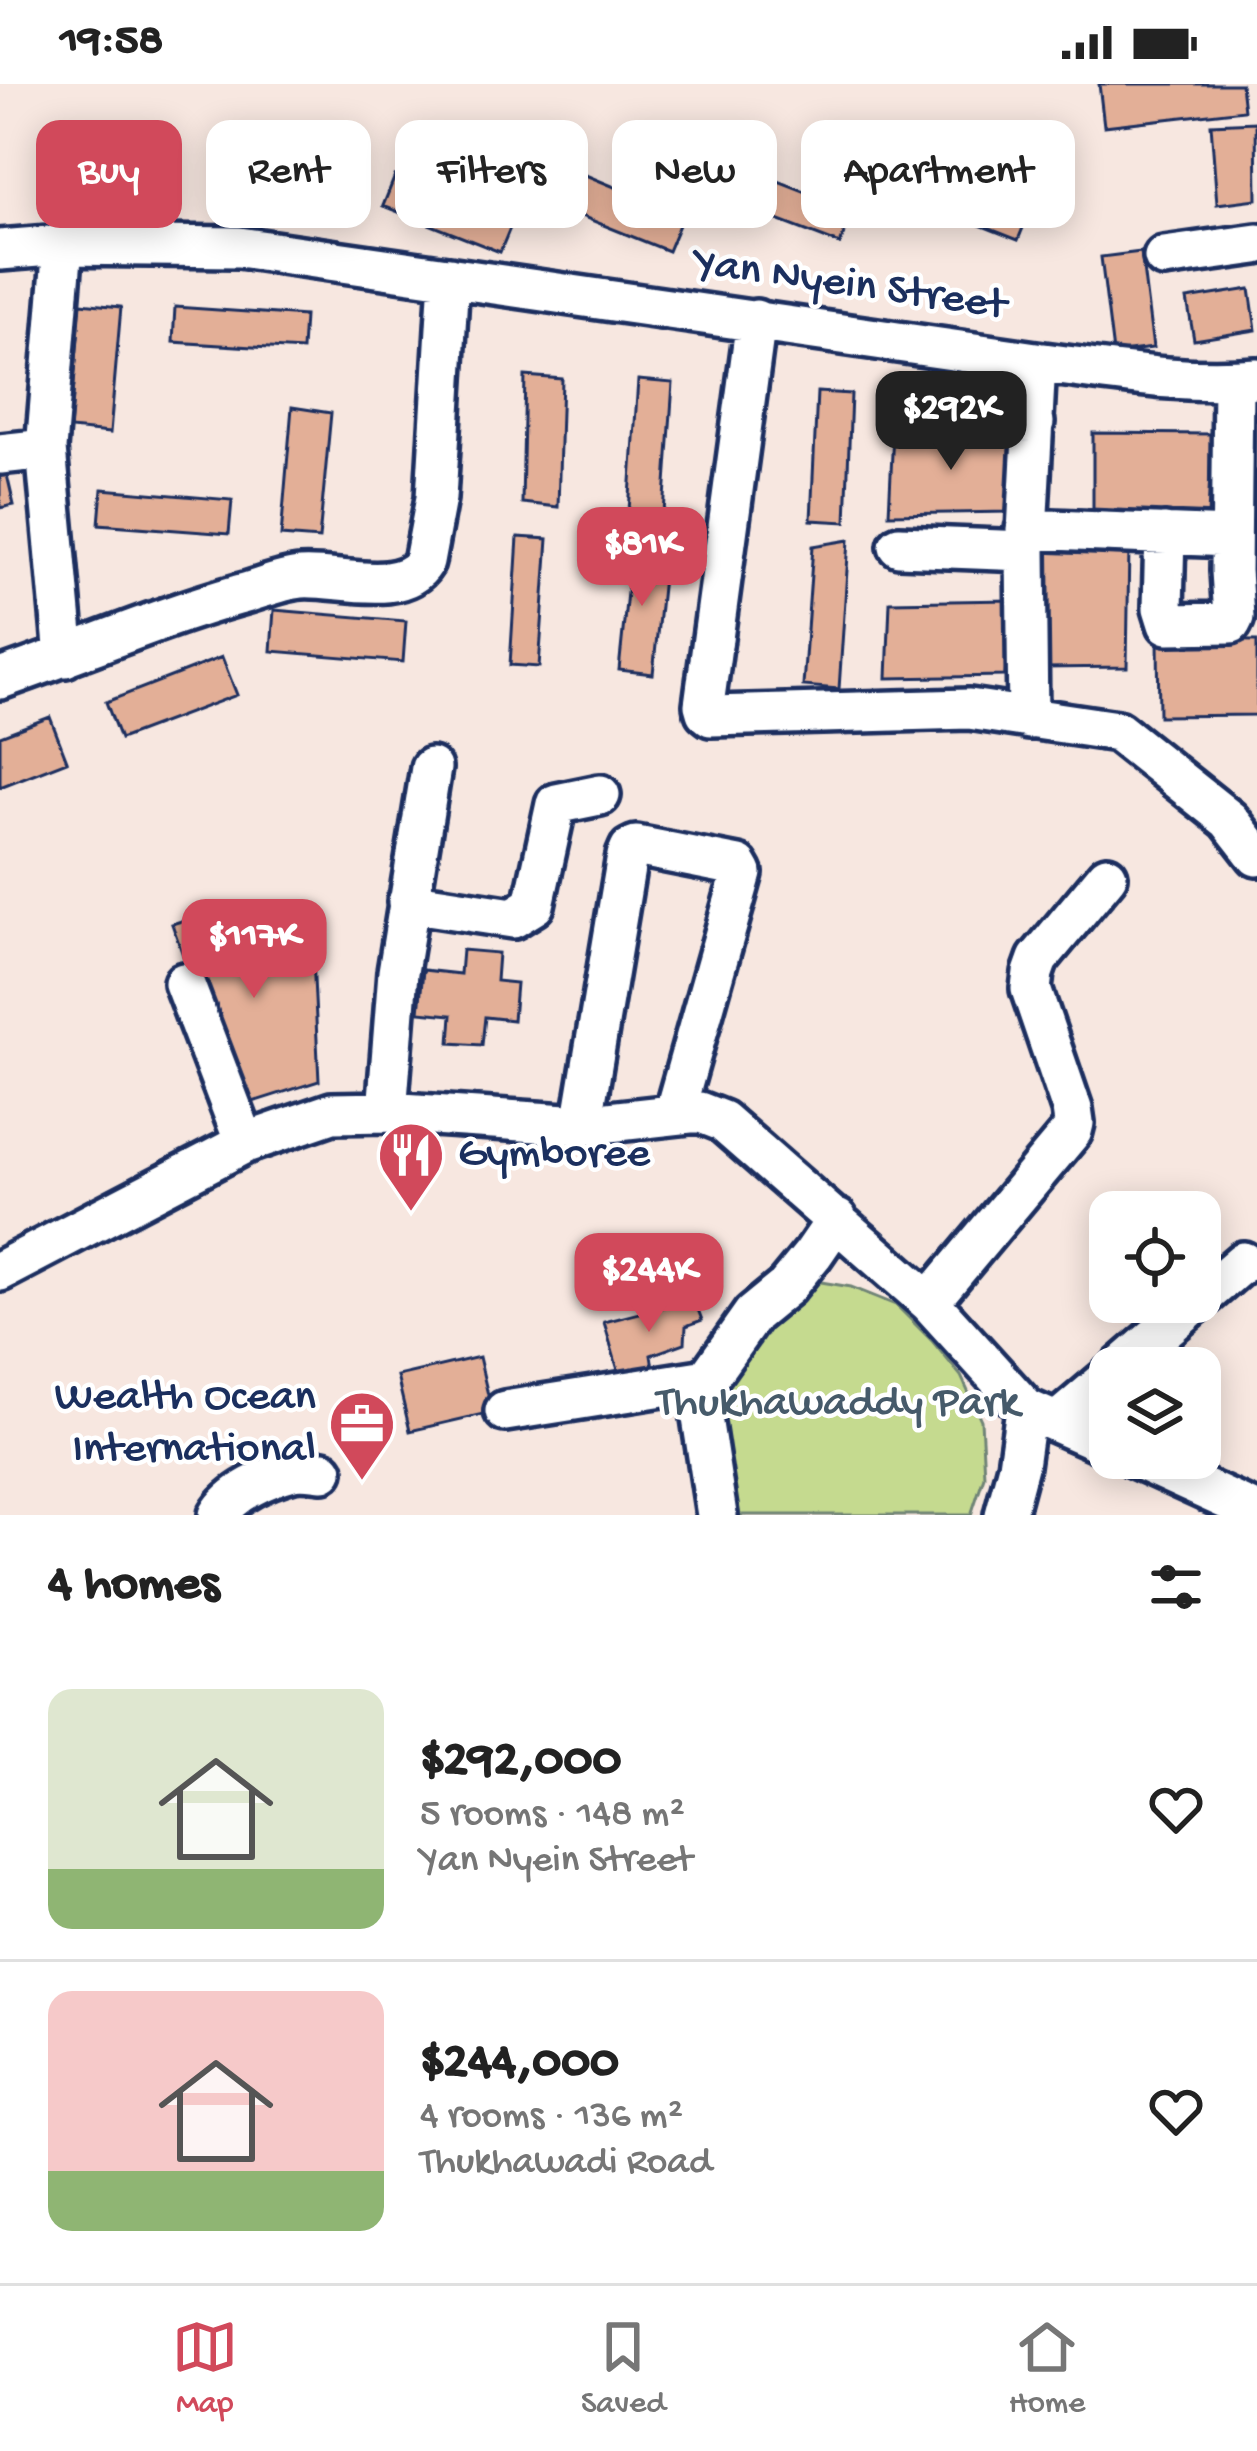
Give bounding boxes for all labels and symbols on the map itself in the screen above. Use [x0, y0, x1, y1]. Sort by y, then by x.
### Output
street label: Yan Nyein Street [687, 237, 1013, 335]
pin: $292K [867, 371, 1035, 473]
pin: $81K [571, 507, 713, 609]
pin: $117K [170, 899, 338, 1001]
restaurant icon: Gymboree [376, 1120, 446, 1214]
place label: Gymboree [458, 1129, 651, 1182]
pin: $244K [565, 1233, 733, 1335]
place label: Wealth Ocean International [54, 1372, 316, 1477]
park label: Thukhawaddy Park [653, 1378, 1023, 1431]
office icon: Wealth Ocean International [327, 1389, 397, 1483]

